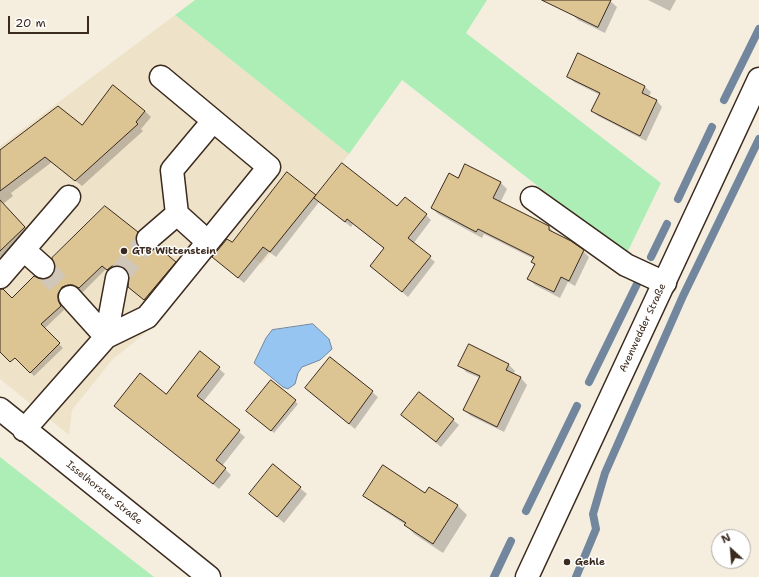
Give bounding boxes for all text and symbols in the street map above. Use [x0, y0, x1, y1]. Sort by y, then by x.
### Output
scale bar [10, 8, 91, 34]
text: 20 m [15, 15, 46, 31]
place label: GTB Wittenstein [132, 245, 216, 257]
marker: GTB Wittenstein [119, 246, 129, 256]
street label: Avenwedder Straße [617, 282, 669, 374]
street label: Isselhorster Straße [64, 459, 144, 527]
north arrow [711, 529, 751, 569]
text: N [719, 530, 733, 547]
place label: Gehle [575, 556, 605, 568]
marker: Gehle [562, 557, 572, 567]

